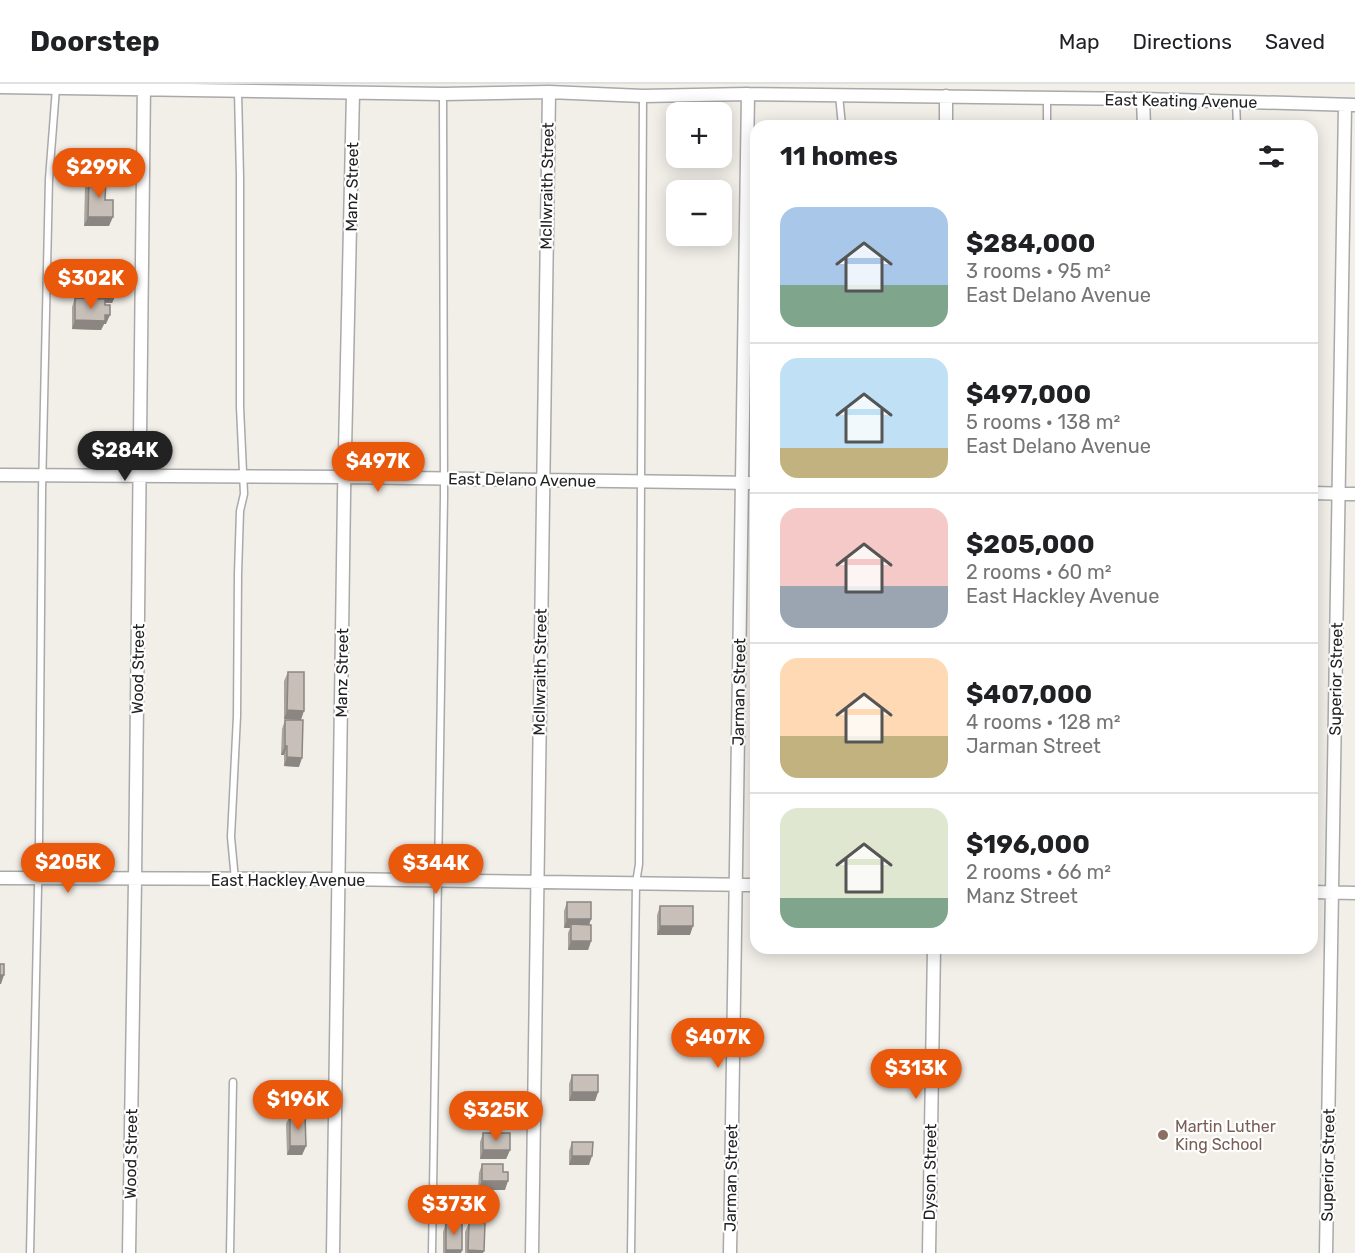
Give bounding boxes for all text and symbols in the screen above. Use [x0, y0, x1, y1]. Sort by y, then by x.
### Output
text: Doorstep [30, 25, 160, 58]
text: Map [1059, 29, 1100, 54]
text: Directions [1133, 29, 1232, 54]
text: Saved [1265, 29, 1325, 54]
street label: East Keating Avenue [1105, 90, 1258, 112]
map controls [666, 102, 732, 246]
button: + [666, 102, 732, 168]
street label: McIlwraith Street [536, 122, 558, 250]
icon: filters [1255, 140, 1288, 173]
text: 11 homes [780, 141, 898, 172]
street label: Manz Street [342, 142, 362, 232]
pin: $299K [57, 148, 141, 199]
text: $299K [66, 155, 132, 179]
button: − [666, 180, 732, 246]
text: $284,000 [966, 228, 1096, 259]
icon: home [828, 231, 900, 303]
pin: $302K [49, 259, 133, 310]
text: 3 rooms · 95 m² [966, 259, 1111, 283]
text: $302K [58, 266, 124, 290]
text: East Delano Avenue [966, 283, 1151, 307]
text: $497,000 [966, 379, 1091, 410]
icon: home [828, 382, 900, 454]
text: 5 rooms · 138 m² [966, 410, 1120, 434]
pin: $284K [83, 431, 167, 482]
text: East Delano Avenue [966, 434, 1151, 458]
text: $284K [92, 438, 158, 462]
pin: $497K [336, 442, 420, 493]
text: $497K [346, 449, 410, 473]
street label: East Delano Avenue [448, 469, 596, 491]
text: $205,000 [966, 529, 1095, 560]
icon: home [828, 532, 900, 604]
text: 2 rooms · 60 m² [966, 560, 1112, 584]
text: East Hackley Avenue [966, 584, 1159, 608]
street label: McIlwraith Street [529, 608, 551, 736]
street label: Superior Street [1326, 622, 1346, 736]
street label: Wood Street [128, 624, 148, 714]
street label: Manz Street [332, 628, 352, 718]
street label: Jarman Street [729, 638, 749, 746]
text: $407,000 [966, 679, 1092, 710]
icon: home [828, 682, 900, 754]
text: 4 rooms · 128 m² [966, 710, 1121, 734]
text: Jarman Street [966, 734, 1101, 758]
text: $196,000 [966, 829, 1090, 860]
icon: home [828, 832, 900, 904]
pin: $205K [26, 843, 110, 894]
pin: $344K [394, 844, 478, 895]
text: $205K [35, 850, 101, 874]
text: $344K [402, 851, 470, 875]
text: 2 rooms · 66 m² [966, 860, 1111, 884]
street label: East Hackley Avenue [211, 871, 365, 890]
text: Manz Street [966, 884, 1078, 908]
pin: $407K [676, 1018, 760, 1069]
text: $407K [685, 1025, 751, 1049]
pin: $313K [874, 1049, 958, 1100]
text: $313K [885, 1056, 947, 1080]
pin: $196K [256, 1080, 340, 1131]
text: $196K [267, 1087, 329, 1111]
pin: $325K [454, 1091, 538, 1142]
text: $325K [463, 1098, 529, 1122]
street label: Superior Street [1318, 1108, 1338, 1222]
street label: Wood Street [121, 1109, 141, 1199]
place label: Martin Luther King School [1175, 1117, 1276, 1154]
street label: Dyson Street [920, 1123, 940, 1221]
street label: Jarman Street [721, 1124, 741, 1232]
marker: Martin Luther King School [1156, 1128, 1170, 1142]
pin: $373K [412, 1185, 496, 1236]
text: $373K [422, 1192, 486, 1216]

